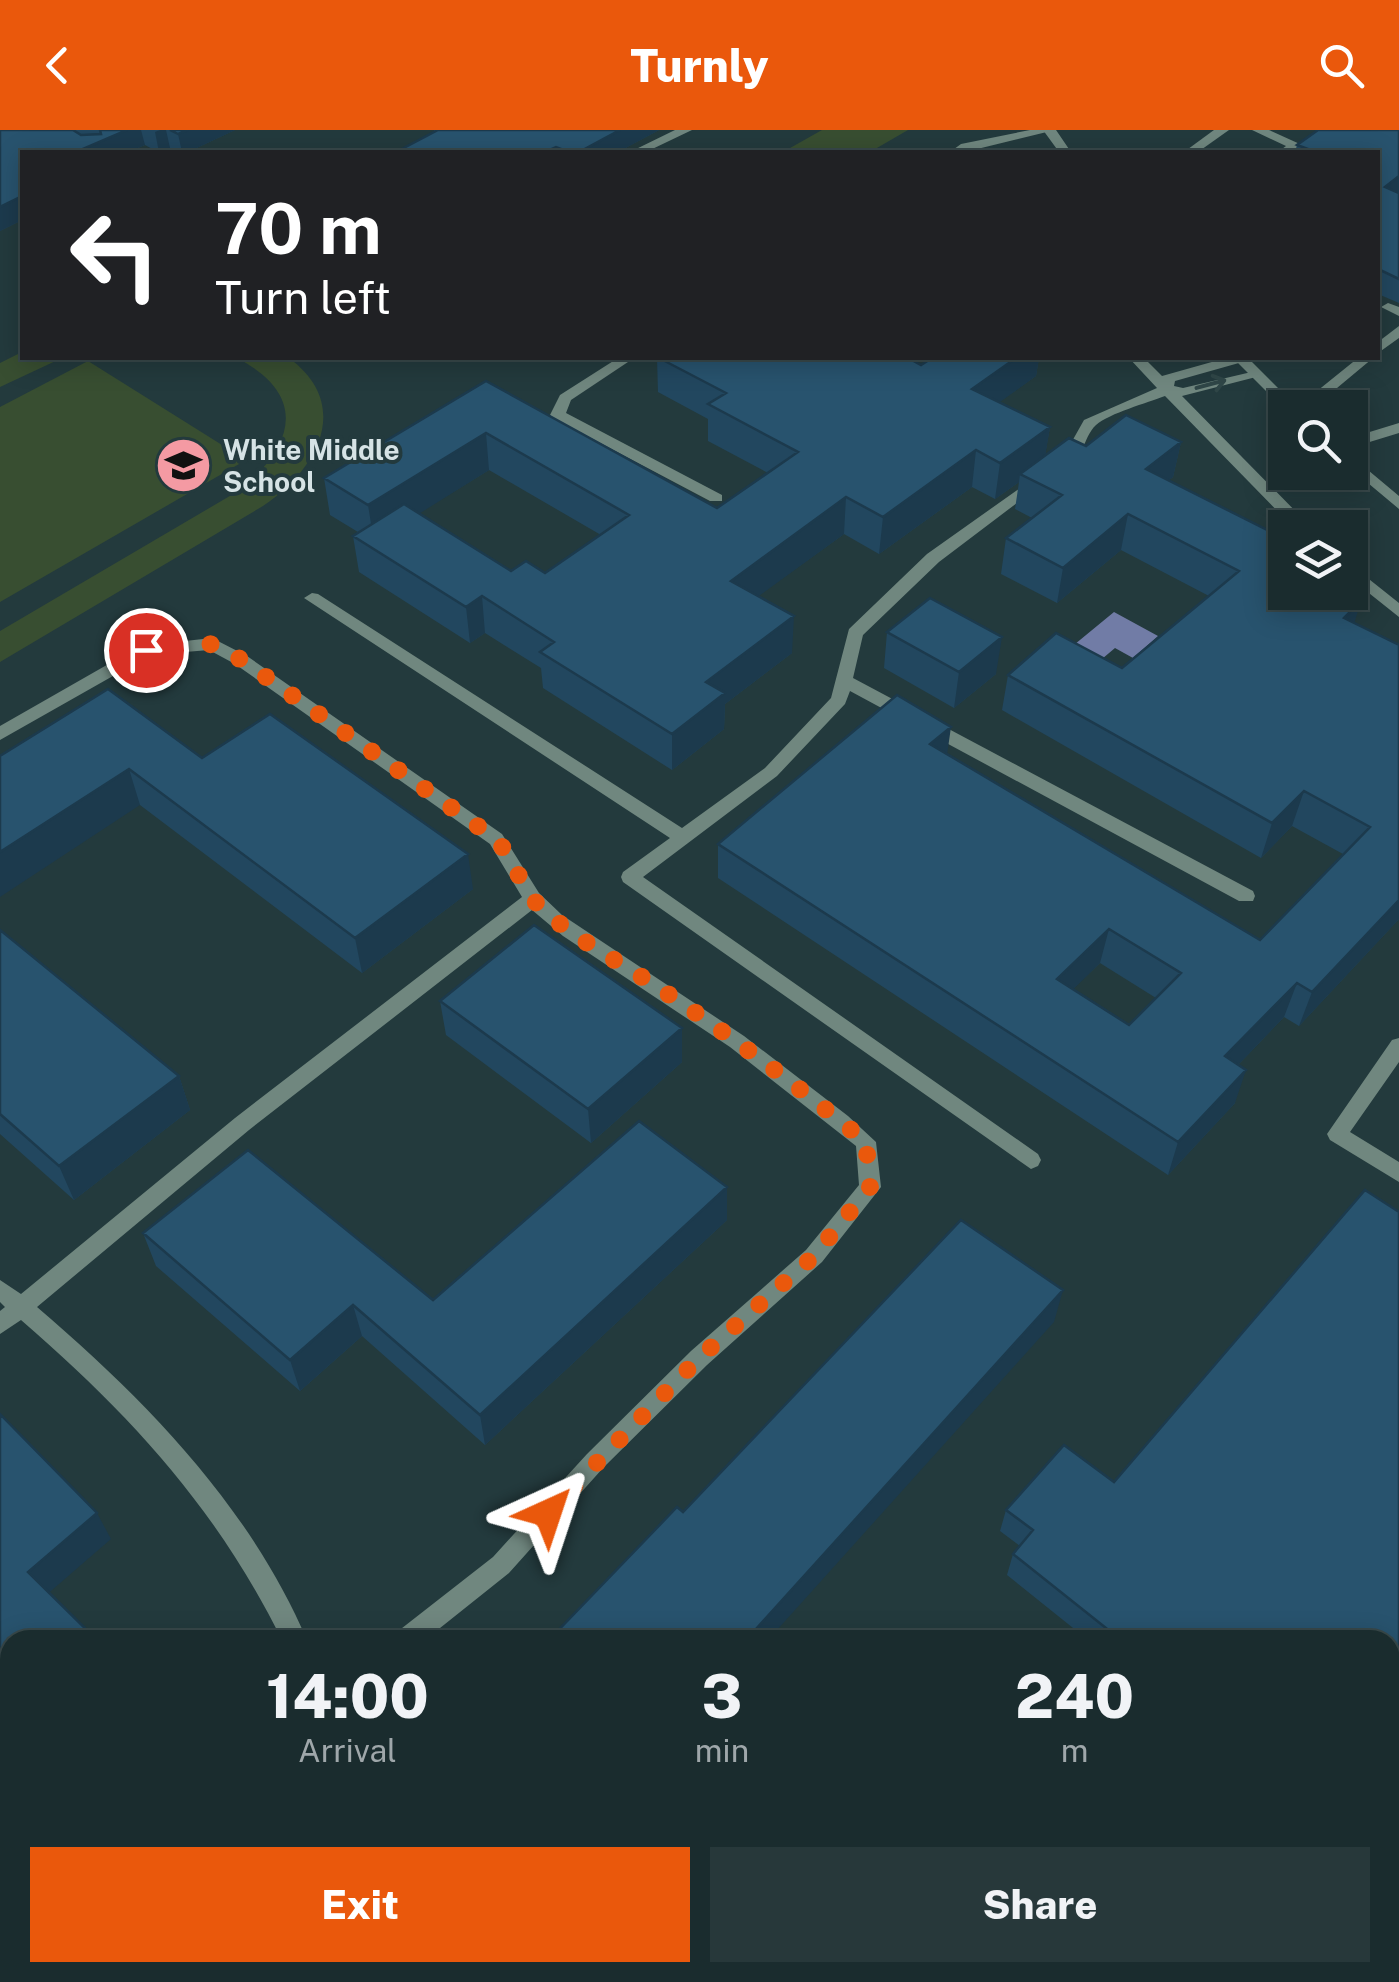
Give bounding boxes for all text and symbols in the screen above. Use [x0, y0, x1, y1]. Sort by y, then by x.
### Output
icon: back [30, 38, 85, 93]
icon: search [1314, 38, 1369, 93]
text: Turnly [630, 39, 769, 92]
text: 70 m [215, 187, 382, 270]
icon: left [50, 190, 180, 320]
text: Turn left [215, 271, 391, 324]
one-way arrow [1195, 374, 1226, 393]
map controls [1268, 390, 1368, 610]
button: search [1268, 390, 1368, 490]
place label: White Middle School [223, 433, 400, 498]
school or university icon: White Middle School [154, 435, 214, 495]
button: layers [1268, 510, 1368, 610]
pin [104, 608, 189, 693]
icon: arrive [119, 623, 174, 678]
position arrow [496, 1461, 600, 1565]
text: 14:00 [266, 1661, 429, 1732]
text: 3 [702, 1661, 742, 1732]
text: 240 [1015, 1661, 1134, 1732]
text: Arrival [298, 1732, 397, 1769]
text: min [695, 1732, 749, 1769]
text: m [1061, 1732, 1088, 1769]
button: Exit [30, 1847, 690, 1962]
button: Share [710, 1847, 1370, 1962]

